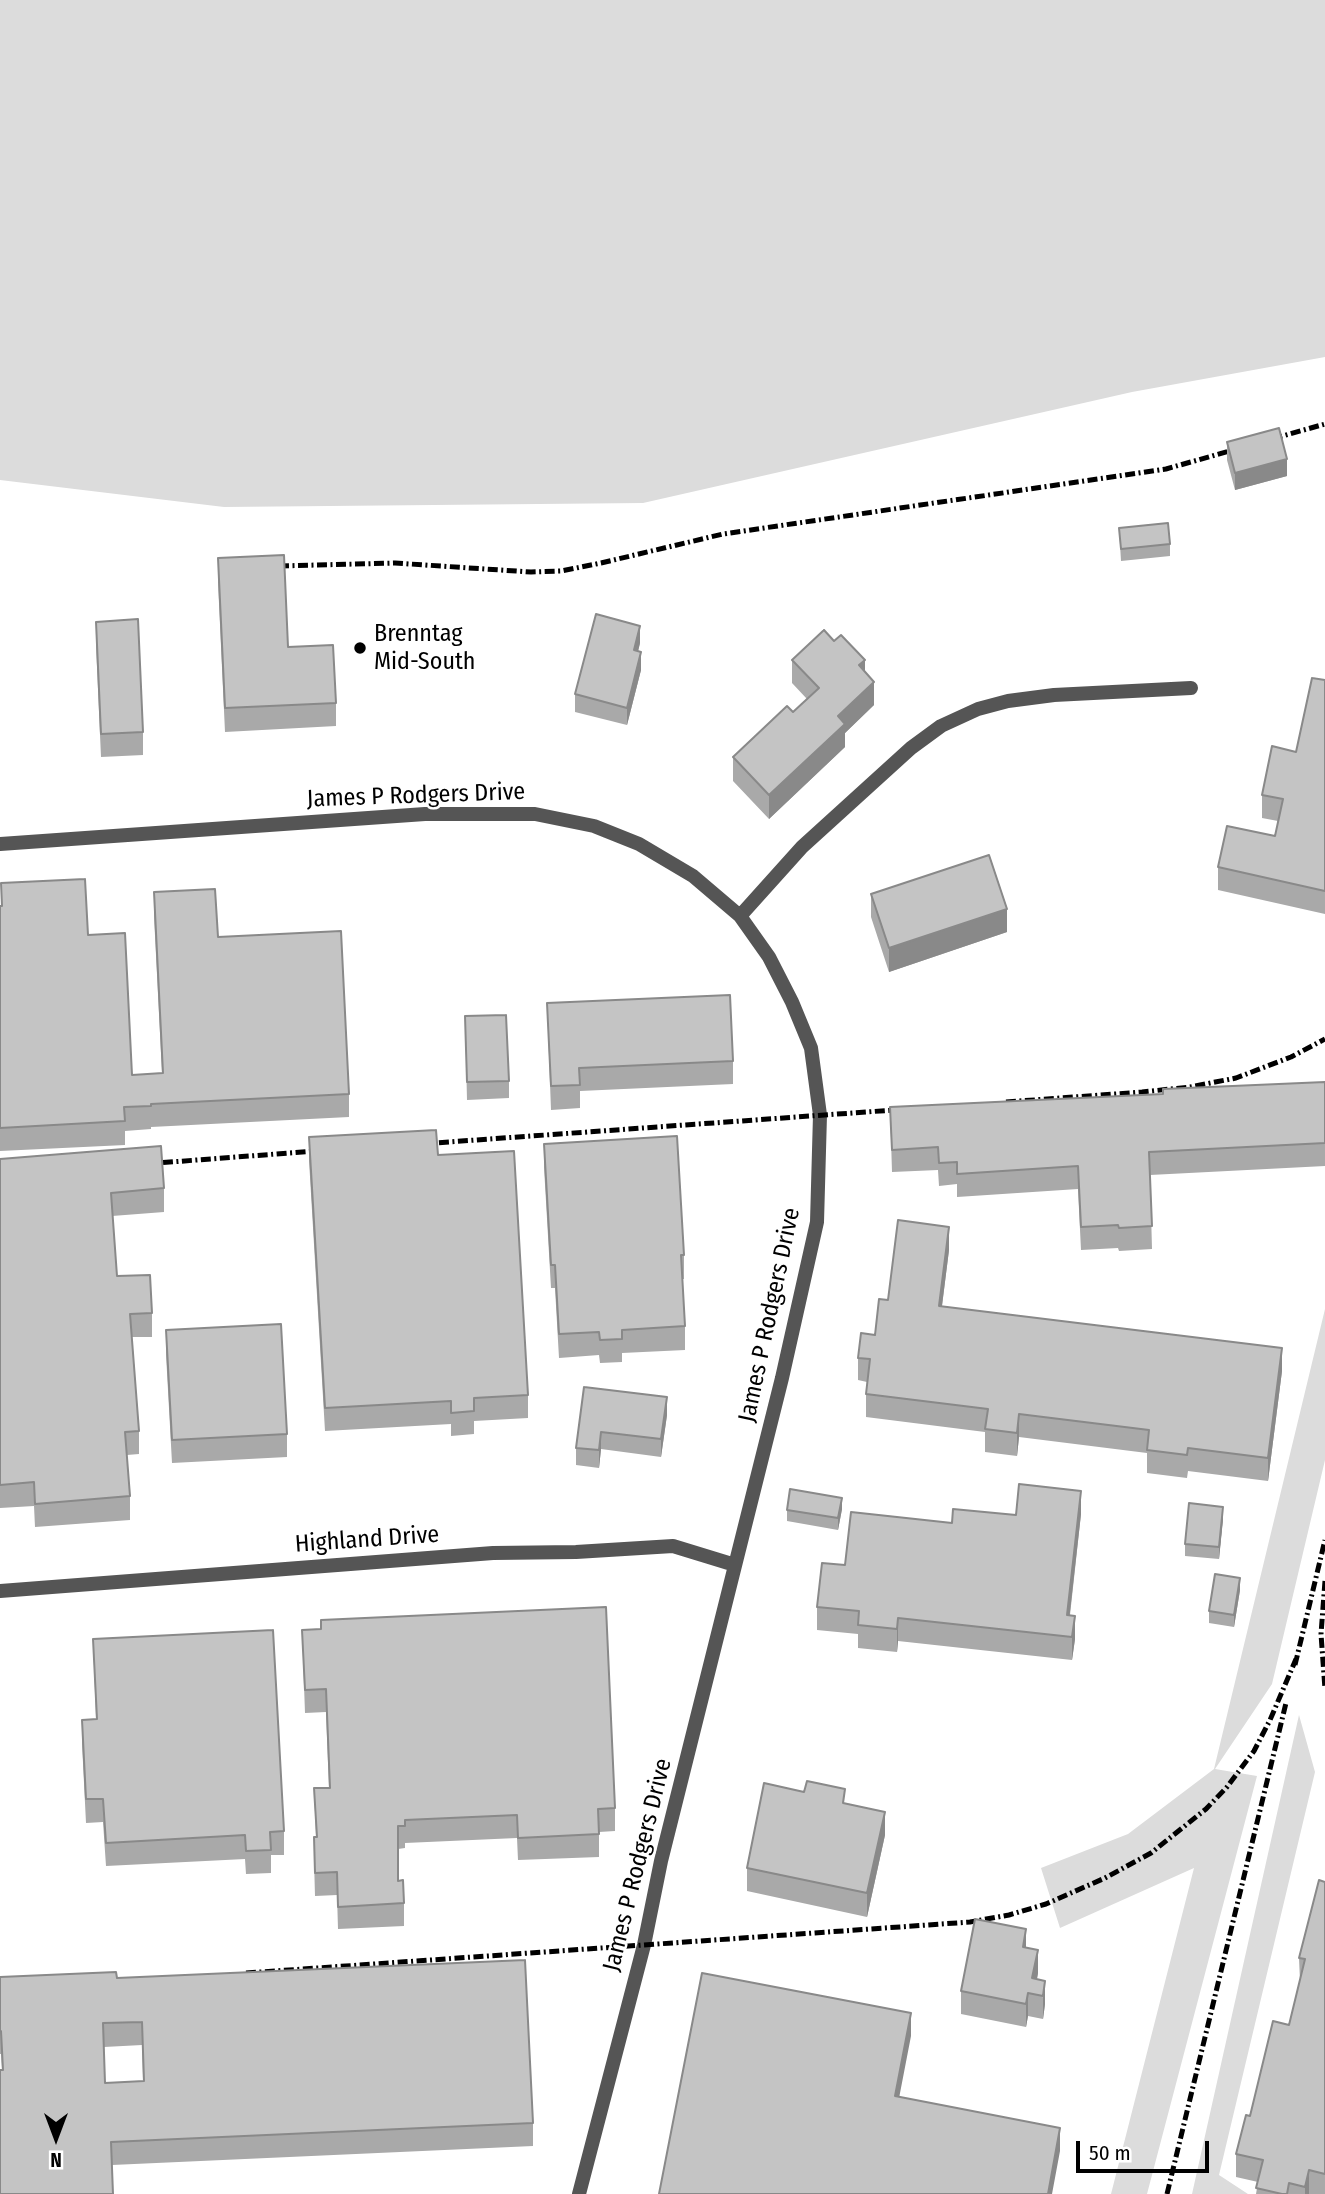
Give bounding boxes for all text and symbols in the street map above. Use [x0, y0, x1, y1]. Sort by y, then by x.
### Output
place label: Brenntag Mid-South [374, 620, 475, 676]
marker: Brenntag Mid-South [352, 640, 368, 656]
street label: James P Rodgers Drive [306, 778, 526, 814]
street label: James P Rodgers Drive [733, 1205, 807, 1425]
street label: Highland Drive [294, 1521, 440, 1559]
street label: James P Rodgers Drive [598, 1756, 678, 1974]
north arrow [21, 2103, 91, 2173]
scale bar [1080, 2128, 1213, 2172]
text: 50 m [1089, 2140, 1131, 2166]
text: N [50, 2148, 62, 2171]

